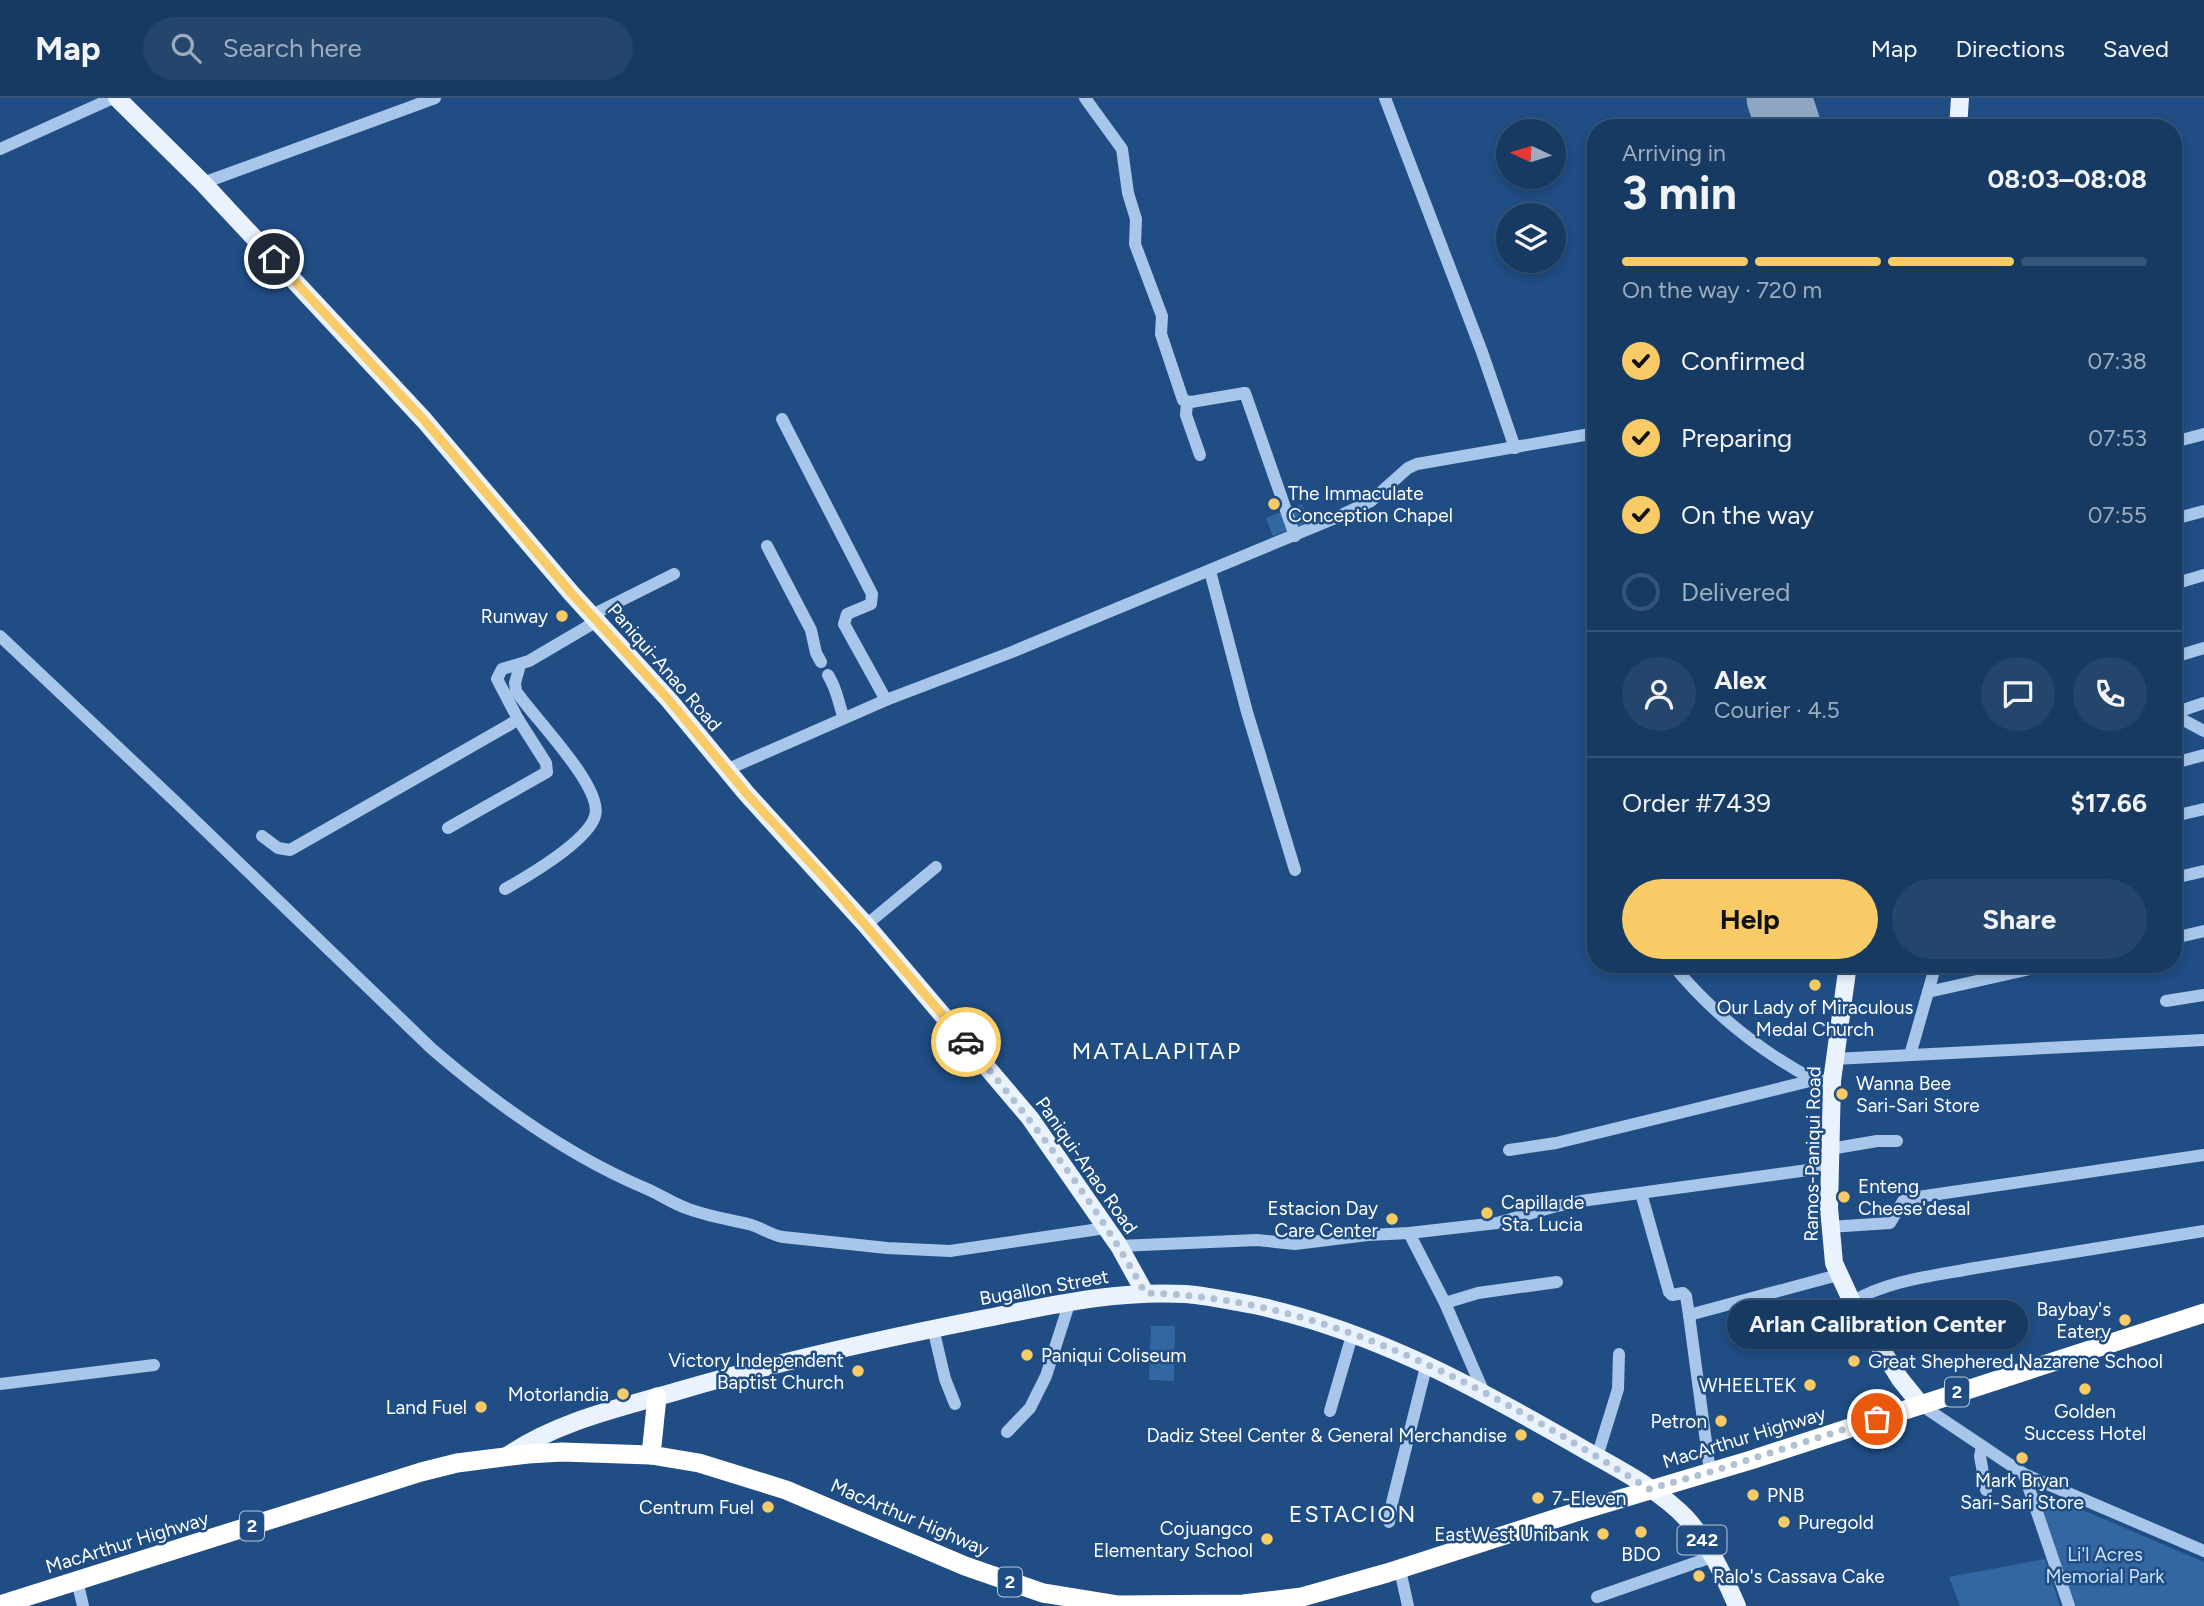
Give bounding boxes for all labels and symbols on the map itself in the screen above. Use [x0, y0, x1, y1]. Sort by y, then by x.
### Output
north arrow [1496, 119, 1566, 189]
pin [244, 229, 304, 289]
place label: The Immaculate Conception Chapel [1288, 482, 1453, 527]
marker: The Immaculate Conception Chapel [1266, 496, 1282, 512]
street label: Paniqui-Anao Road [603, 599, 726, 736]
place label: Runway [481, 605, 548, 628]
marker: Runway [554, 608, 570, 624]
marker: Our Lady of Miraculous Medal Church [1807, 977, 1823, 993]
place label: Our Lady of Miraculous Medal Church [1717, 996, 1913, 1041]
courier [931, 1007, 1001, 1077]
district label: MATALAPITAP [1072, 1037, 1242, 1065]
street label: Ramos-Paniqui Road [1799, 1066, 1826, 1242]
place label: Wanna Bee Sari-Sari Store [1856, 1072, 1980, 1117]
marker: Wanna Bee Sari-Sari Store [1834, 1086, 1850, 1102]
street label: Paniqui-Anao Road [1031, 1092, 1142, 1238]
place label: Enteng Cheese'desal [1858, 1175, 1970, 1220]
marker: Enteng Cheese'desal [1836, 1189, 1852, 1205]
place label: Capilla de Sta. Lucia [1501, 1191, 1584, 1236]
place label: Estacion Day Care Center [1267, 1197, 1379, 1242]
marker: Capilla de Sta. Lucia [1479, 1205, 1495, 1221]
marker: Estacion Day Care Center [1384, 1211, 1400, 1227]
street label: Bugallon Street [978, 1265, 1111, 1310]
place label: Baybay's Eatery [2037, 1298, 2111, 1343]
callout: Arlan Calibration Center [1727, 1300, 2028, 1349]
marker: Baybay's Eatery [2117, 1312, 2133, 1328]
place label: Paniqui Coliseum [1041, 1344, 1187, 1367]
marker: Paniqui Coliseum [1019, 1347, 1035, 1363]
place label: Victory Independent Baptist Church [668, 1349, 844, 1394]
place label: Great Shephered Nazarene School [1868, 1350, 2163, 1373]
marker: Great Shephered Nazarene School [1846, 1353, 1862, 1369]
marker: Victory Independent Baptist Church [850, 1363, 866, 1379]
place label: WHEELTEK [1699, 1374, 1796, 1397]
marker: WHEELTEK [1802, 1377, 1818, 1393]
road number: 2 [1945, 1378, 1969, 1406]
marker: Golden Success Hotel [2077, 1381, 2093, 1397]
place label: Motorlandia [508, 1383, 609, 1406]
marker: Motorlandia [615, 1386, 631, 1402]
pin [1847, 1389, 1907, 1449]
place label: Land Fuel [386, 1396, 467, 1419]
marker: Land Fuel [473, 1399, 489, 1415]
place label: Golden Success Hotel [2024, 1400, 2146, 1445]
street label: MacArthur Highway [1660, 1402, 1828, 1473]
place label: Petron [1651, 1410, 1707, 1433]
marker: Petron [1713, 1413, 1729, 1429]
place label: Dadiz Steel Center & General Merchandise [1146, 1424, 1507, 1447]
marker: Dadiz Steel Center & General Merchandise [1513, 1427, 1529, 1443]
marker: Mark Bryan Sari-Sari Store [2014, 1450, 2030, 1466]
place label: Mark Bryan Sari-Sari Store [1960, 1469, 2084, 1514]
street label: MacArthur Highway [827, 1474, 992, 1561]
place label: PNB [1767, 1484, 1804, 1507]
place label: 7-Eleven [1552, 1487, 1626, 1510]
marker: PNB [1745, 1487, 1761, 1503]
marker: 7-Eleven [1530, 1490, 1546, 1506]
place label: Centrum Fuel [639, 1496, 754, 1519]
marker: Centrum Fuel [760, 1499, 776, 1515]
district label: ESTACION [1289, 1500, 1417, 1528]
street label: MacArthur Highway [43, 1507, 211, 1578]
place label: Puregold [1798, 1511, 1874, 1534]
road number: 2 [240, 1512, 264, 1540]
marker: Puregold [1776, 1514, 1792, 1530]
place label: Cojuangco Elementary School [1093, 1517, 1253, 1562]
place label: EastWest Unibank [1434, 1523, 1590, 1546]
marker: BDO [1633, 1524, 1649, 1540]
marker: EastWest Unibank [1595, 1526, 1611, 1542]
road number: 242 [1678, 1526, 1726, 1554]
marker: Cojuangco Elementary School [1259, 1531, 1275, 1547]
place label: BDO [1621, 1543, 1661, 1566]
park label: Li'l Acres Memorial Park [2045, 1543, 2165, 1588]
place label: Ralo's Cassava Cake [1713, 1565, 1885, 1588]
road number: 2 [998, 1568, 1022, 1596]
marker: Ralo's Cassava Cake [1691, 1568, 1707, 1584]

